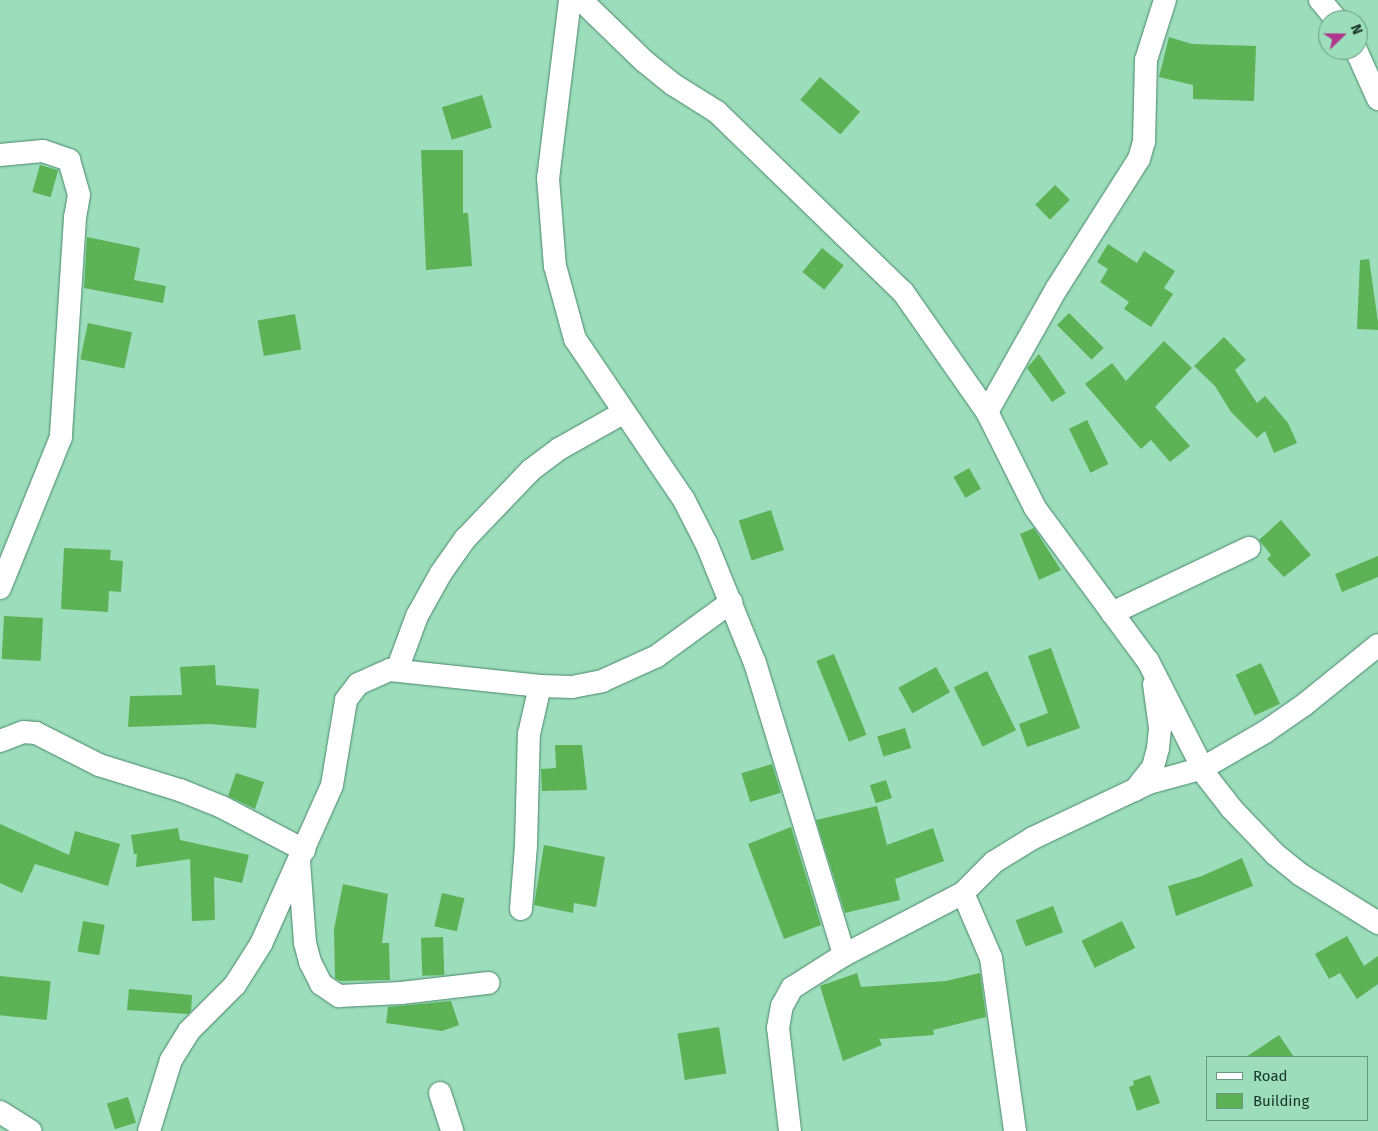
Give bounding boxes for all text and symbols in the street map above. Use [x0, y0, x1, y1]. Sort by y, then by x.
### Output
north arrow [1318, 10, 1368, 60]
text: N [1347, 22, 1366, 37]
legend [1206, 1056, 1368, 1121]
text: Road [1253, 1067, 1288, 1085]
text: Building [1253, 1092, 1309, 1110]

